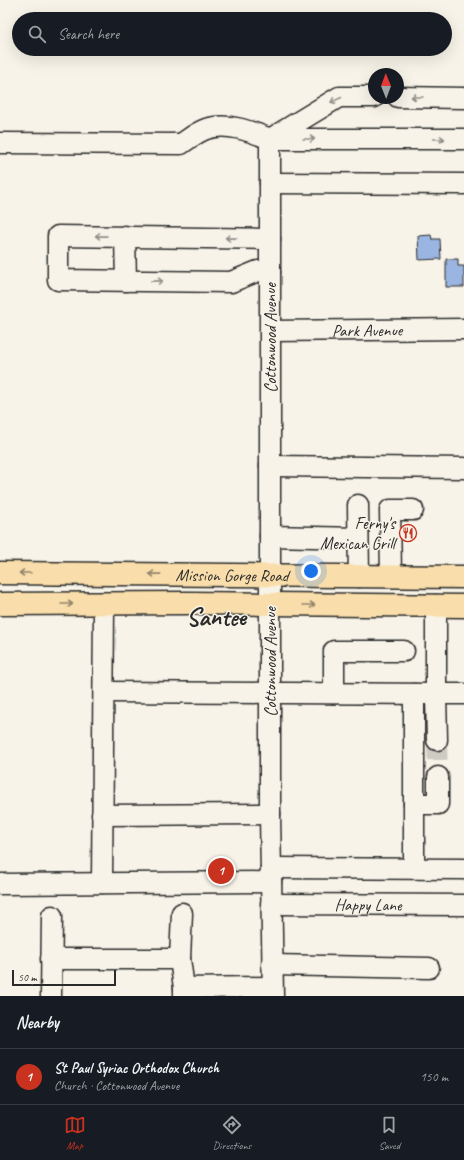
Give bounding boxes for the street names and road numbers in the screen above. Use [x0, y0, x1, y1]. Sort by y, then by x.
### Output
street label: Cottonwood Avenue [260, 282, 281, 393]
street label: Park Avenue [332, 320, 404, 341]
street label: Mission Gorge Road [175, 565, 291, 587]
street label: Cottonwood Avenue [260, 606, 281, 717]
street label: Happy Lane [334, 894, 403, 916]

